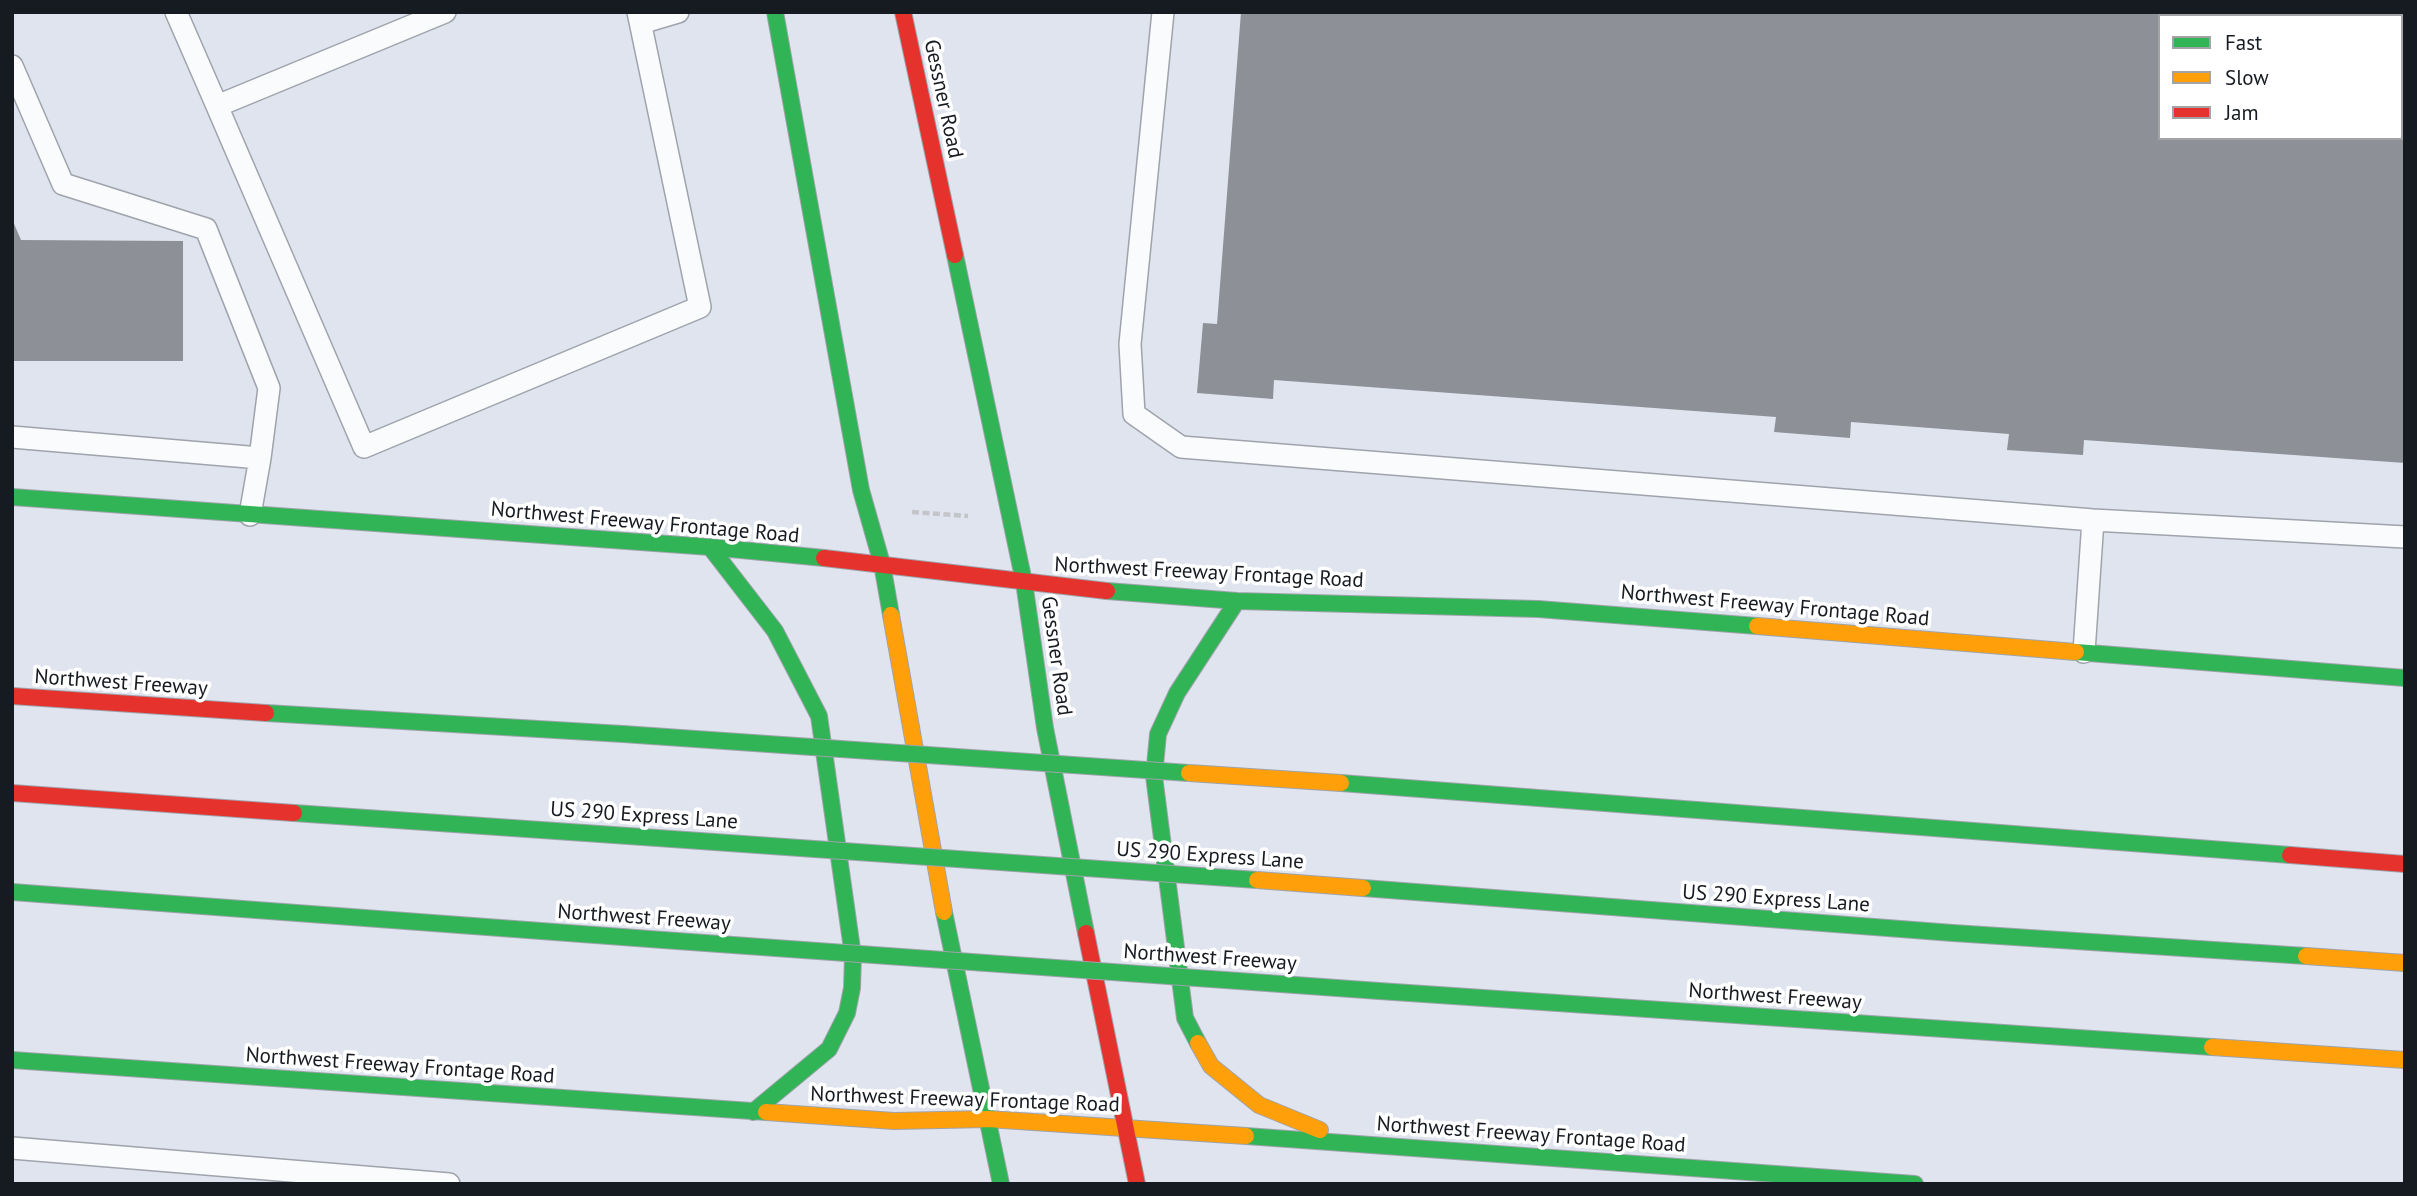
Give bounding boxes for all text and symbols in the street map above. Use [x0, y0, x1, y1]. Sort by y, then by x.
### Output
legend [2158, 14, 2403, 140]
text: Fast [2225, 29, 2262, 56]
street label: Gessner Road [918, 37, 968, 161]
text: Slow [2225, 64, 2269, 91]
text: Jam [2225, 99, 2259, 126]
street label: Northwest Freeway Frontage Road [490, 497, 800, 549]
street label: Northwest Freeway Frontage Road [1054, 552, 1364, 594]
street label: Northwest Freeway Frontage Road [1620, 580, 1930, 632]
street label: Gessner Road [1035, 595, 1077, 717]
street label: Northwest Freeway [33, 664, 209, 702]
street label: US 290 Express Lane [549, 797, 739, 835]
street label: US 290 Express Lane [1115, 837, 1305, 875]
street label: US 290 Express Lane [1681, 880, 1871, 918]
street label: Northwest Freeway [556, 899, 732, 937]
street label: Northwest Freeway [1122, 939, 1298, 977]
street label: Northwest Freeway [1687, 978, 1863, 1016]
street label: Northwest Freeway Frontage Road [245, 1043, 555, 1089]
street label: Northwest Freeway Frontage Road [810, 1082, 1120, 1118]
street label: Northwest Freeway Frontage Road [1376, 1112, 1686, 1158]

